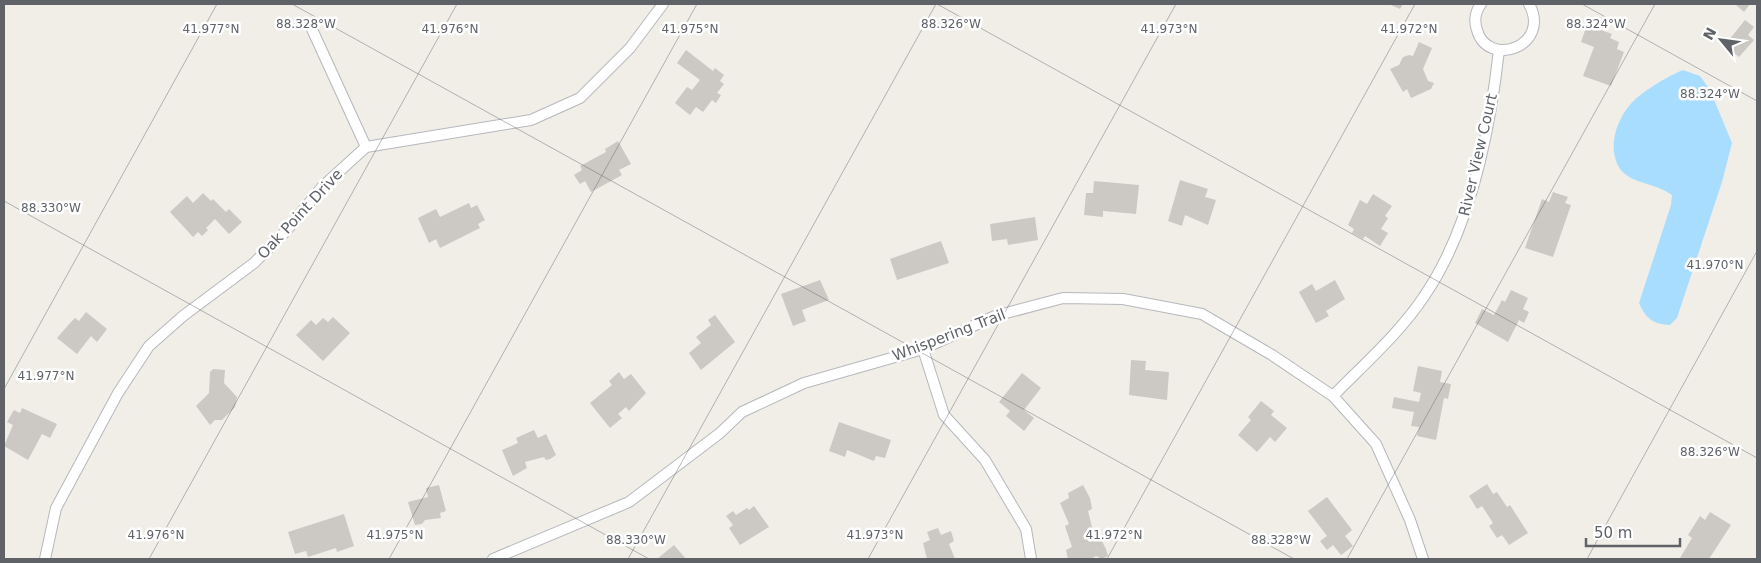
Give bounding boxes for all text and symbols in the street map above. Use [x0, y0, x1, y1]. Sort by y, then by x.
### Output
north arrow [1696, 15, 1746, 65]
text: 88.328°W [276, 17, 336, 31]
text: 88.326°W [921, 17, 981, 31]
text: 88.324°W [1566, 17, 1626, 31]
text: 41.977°N [183, 22, 239, 36]
text: 41.976°N [422, 22, 478, 36]
text: 41.975°N [662, 22, 718, 36]
text: 41.973°N [1141, 22, 1197, 36]
text: 41.972°N [1381, 22, 1437, 36]
text: N [1700, 25, 1719, 43]
text: 88.324°W [1680, 87, 1740, 101]
street label: River View Court [1455, 92, 1501, 218]
street label: Oak Point Drive [254, 165, 346, 263]
text: 88.330°W [21, 201, 81, 215]
text: 41.970°N [1687, 258, 1743, 272]
street label: Whispering Trail [890, 305, 1008, 365]
text: 41.977°N [18, 369, 74, 383]
text: 88.326°W [1680, 445, 1740, 459]
scale bar [1586, 516, 1680, 548]
text: 50 m [1594, 524, 1632, 542]
text: 41.976°N [128, 528, 184, 542]
text: 41.975°N [367, 528, 423, 542]
text: 41.973°N [847, 528, 903, 542]
text: 41.972°N [1086, 528, 1142, 542]
text: 88.330°W [606, 533, 666, 547]
text: 88.328°W [1251, 533, 1311, 547]

